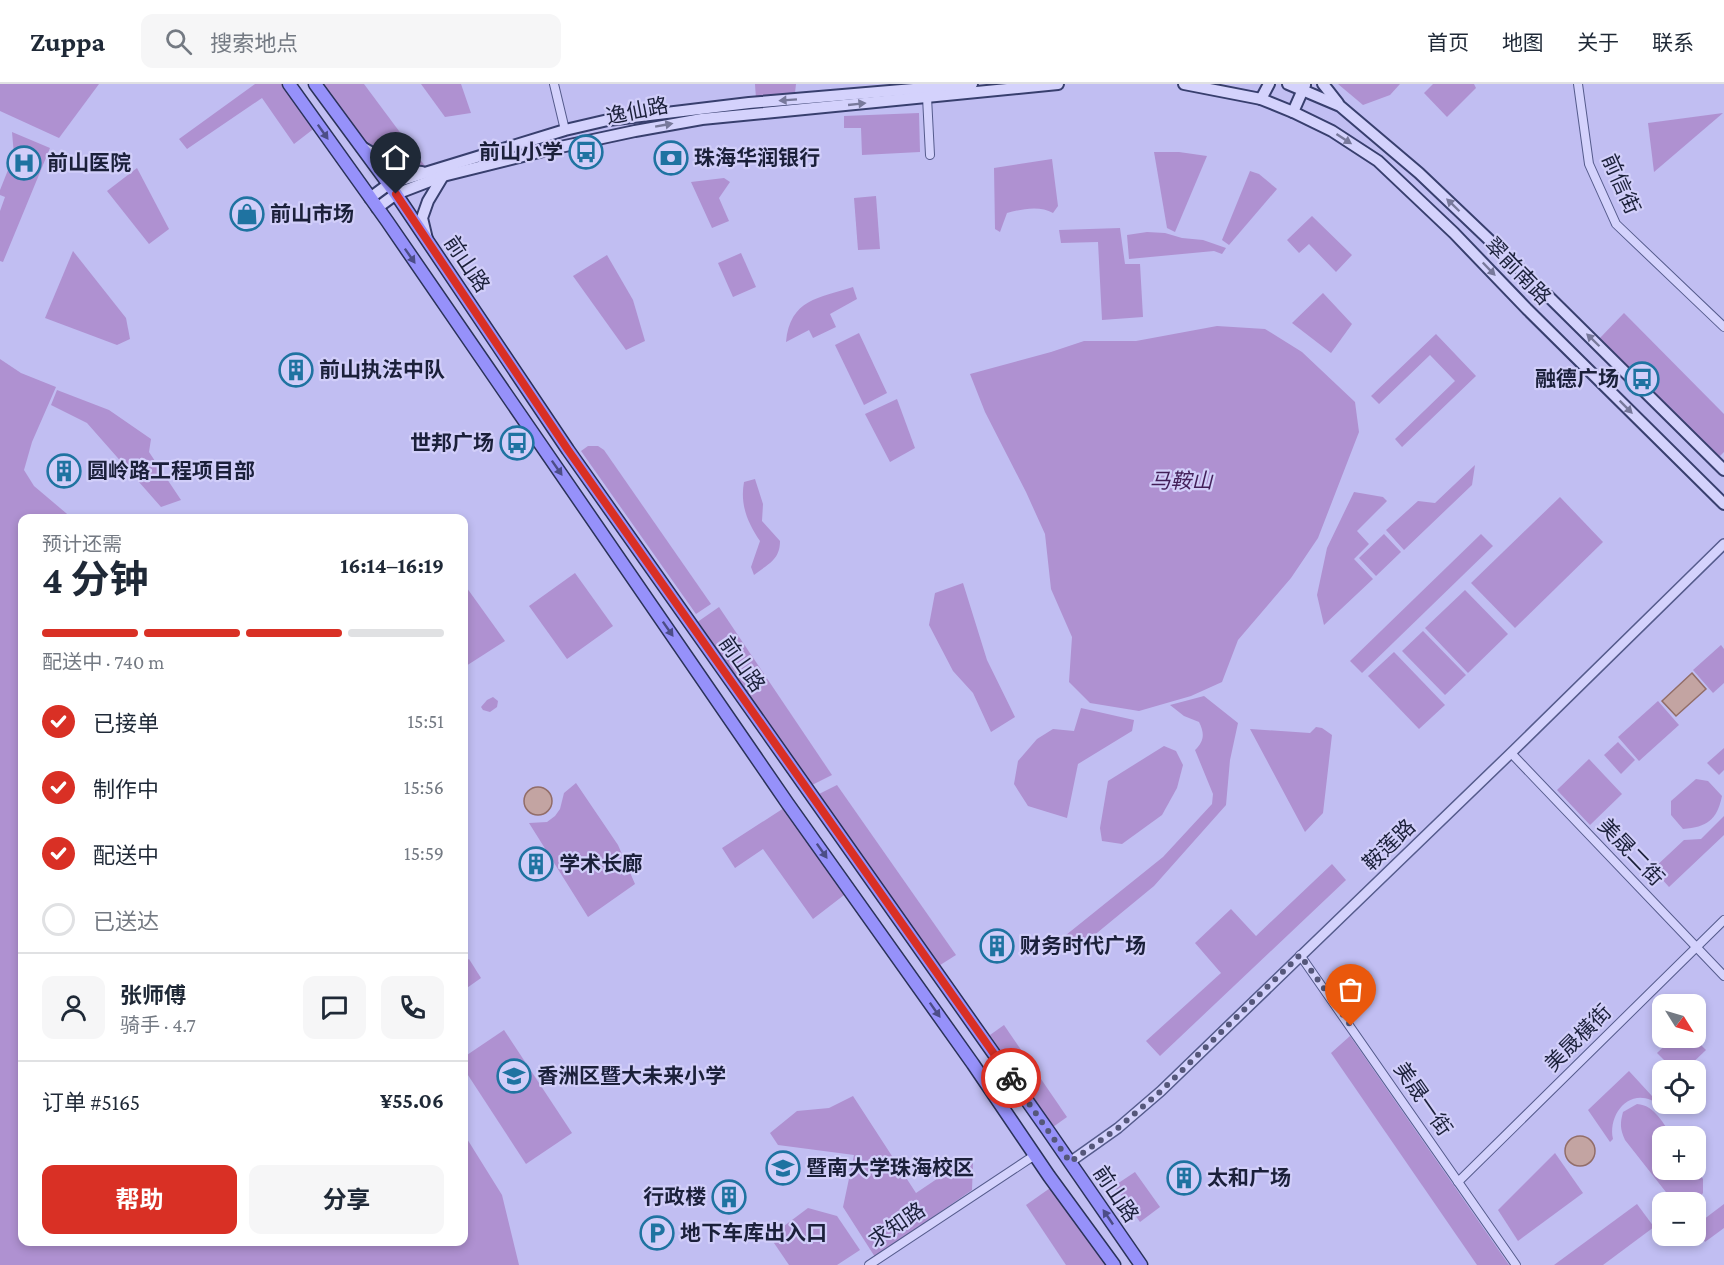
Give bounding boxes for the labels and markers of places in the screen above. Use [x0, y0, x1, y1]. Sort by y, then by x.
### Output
pin [370, 132, 421, 194]
bus stop icon: 前山小学 [568, 134, 604, 170]
place label: 前山小学 [479, 140, 563, 164]
bank icon: 珠海华润银行 [653, 140, 689, 176]
hospital icon: 前山医院 [6, 145, 42, 181]
place label: 珠海华润银行 [694, 146, 820, 170]
place label: 前山医院 [47, 151, 131, 175]
shop icon: 前山市场 [229, 196, 265, 232]
place label: 前山市场 [270, 202, 354, 226]
building icon: 前山执法中队 [278, 352, 314, 388]
place label: 前山执法中队 [319, 358, 445, 382]
bus stop icon: 融德广场 [1624, 361, 1660, 397]
place label: 融德广场 [1535, 367, 1619, 391]
bus stop icon: 世邦广场 [499, 425, 535, 461]
place label: 世邦广场 [410, 431, 494, 455]
building icon: 圆岭路工程项目部 [46, 453, 82, 489]
place label: 圆岭路工程项目部 [87, 459, 255, 483]
building icon: 学术长廊 [518, 846, 554, 882]
place label: 学术长廊 [559, 852, 643, 876]
building icon: 财务时代广场 [979, 928, 1015, 964]
place label: 财务时代广场 [1020, 934, 1146, 958]
pin [1325, 964, 1376, 1026]
school or university icon: 香洲区暨大未来小学 [496, 1058, 532, 1094]
place label: 香洲区暨大未来小学 [537, 1064, 726, 1088]
school or university icon: 暨南大学珠海校区 [765, 1150, 801, 1186]
place label: 暨南大学珠海校区 [806, 1156, 974, 1180]
building icon: 太和广场 [1166, 1160, 1202, 1196]
place label: 太和广场 [1207, 1166, 1291, 1190]
building icon: 行政楼 [711, 1179, 747, 1215]
place label: 行政楼 [643, 1185, 706, 1209]
parking icon: 地下车库出入口 [639, 1215, 675, 1251]
place label: 地下车库出入口 [680, 1221, 827, 1245]

